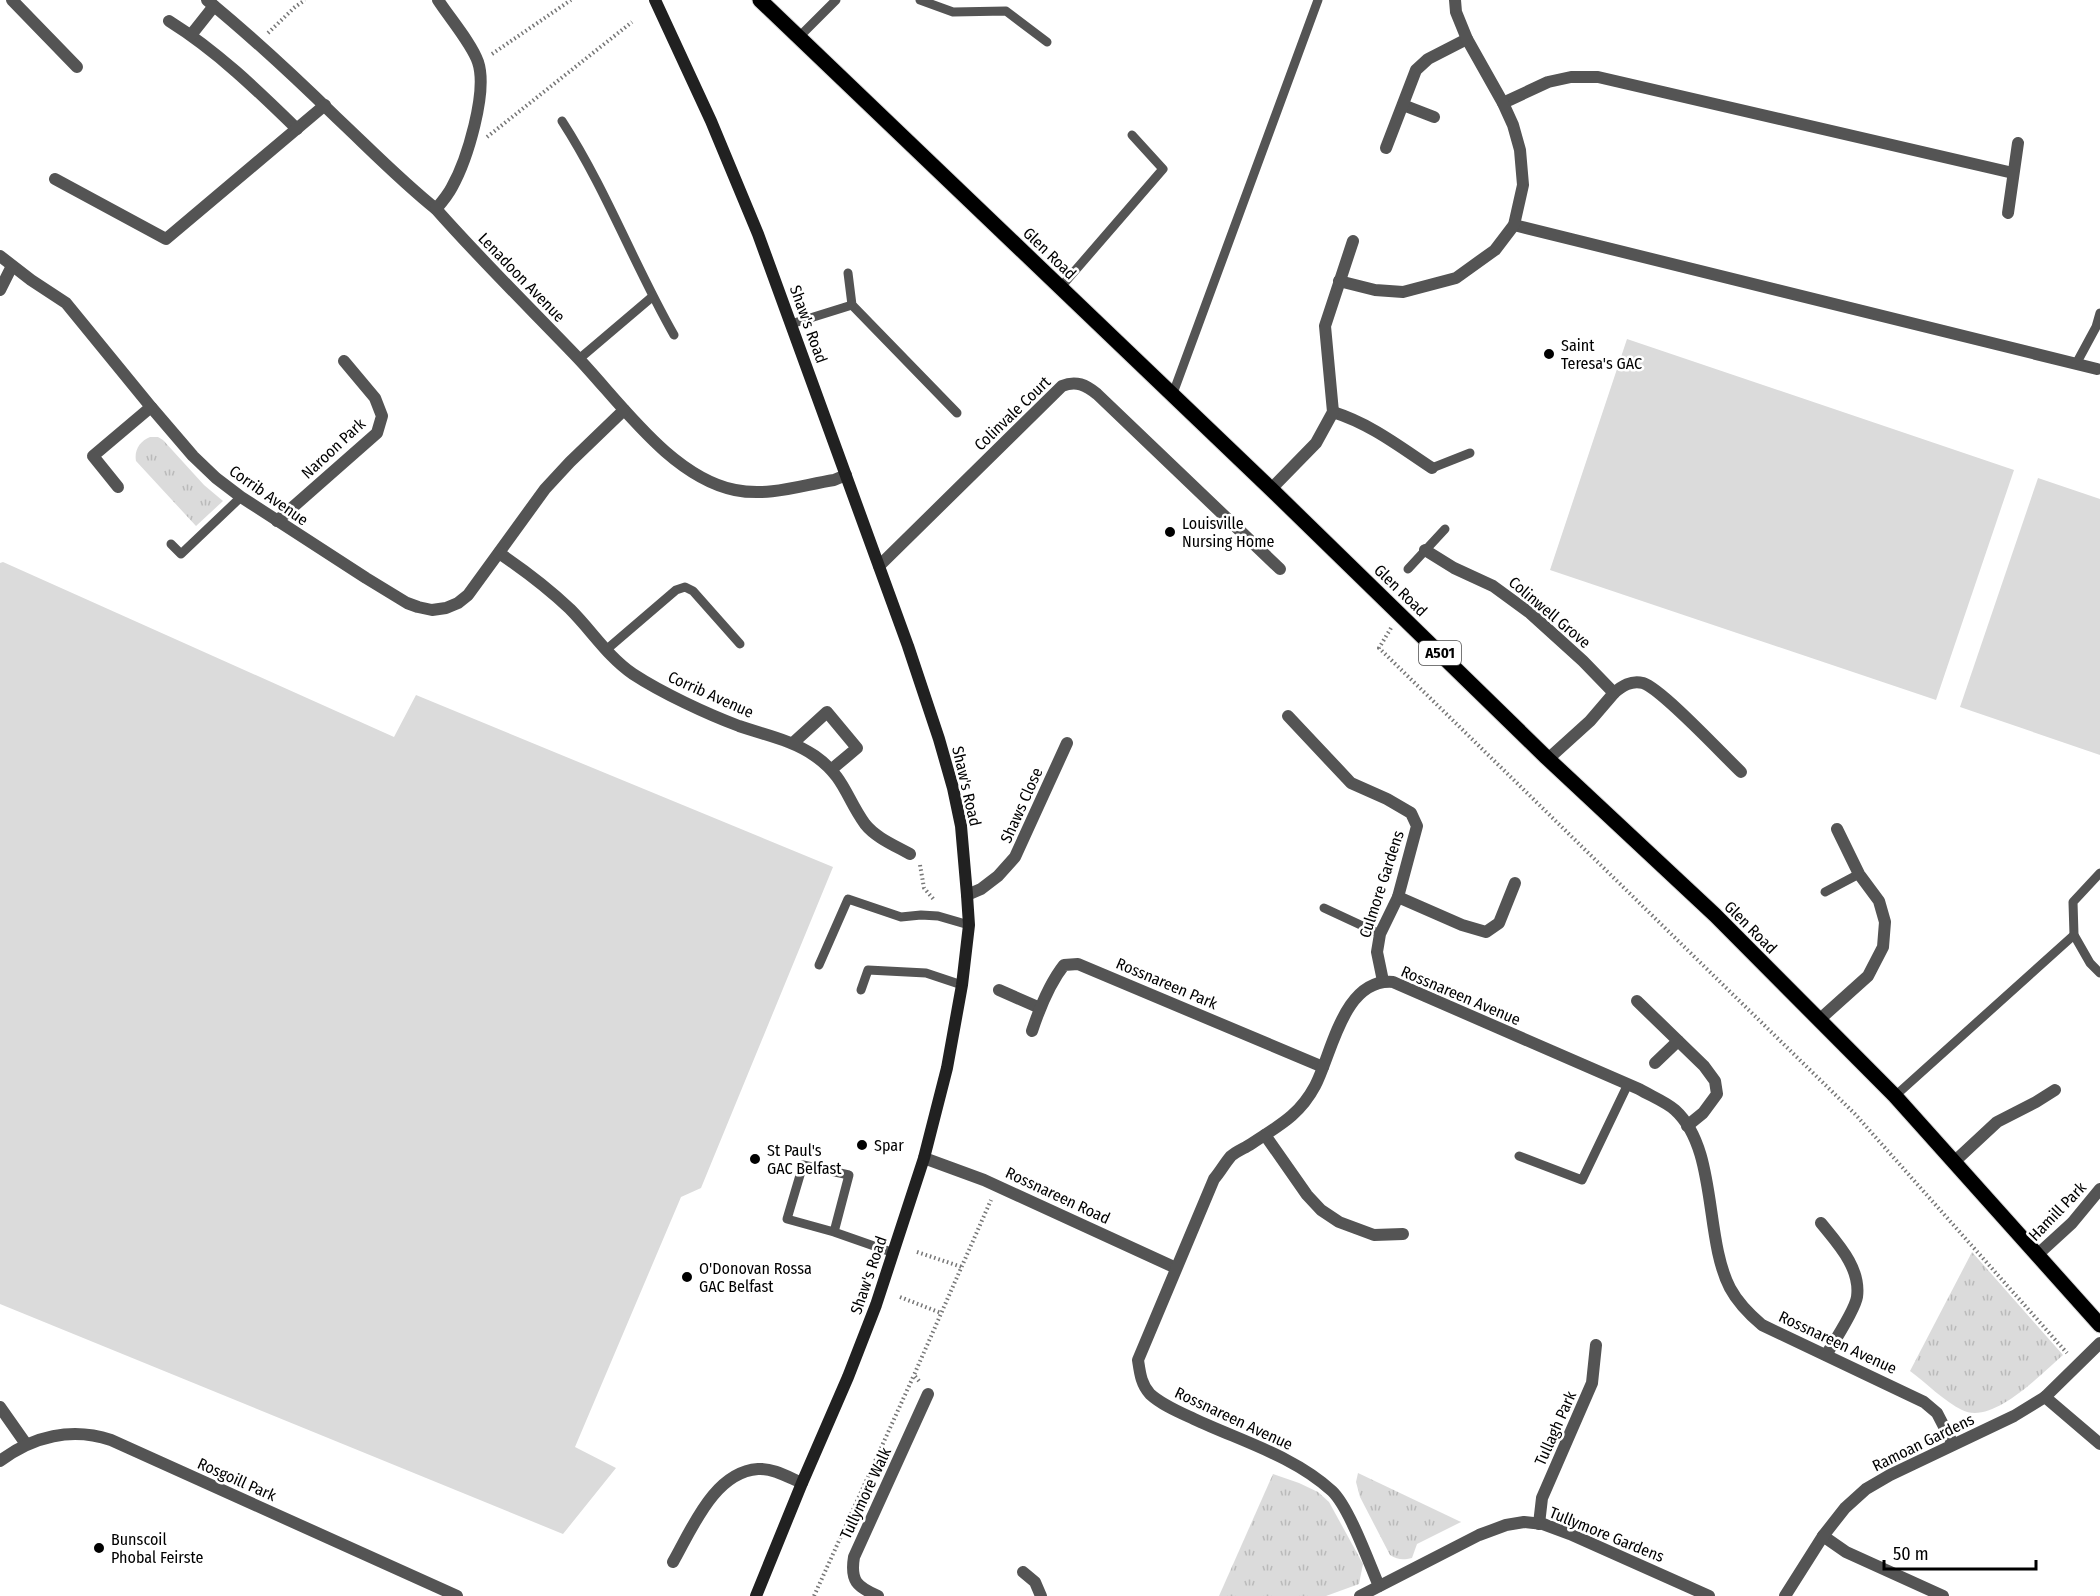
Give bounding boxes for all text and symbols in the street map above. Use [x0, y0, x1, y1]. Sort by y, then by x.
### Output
street label: Glen Road [1019, 223, 1080, 283]
street label: Lenadoon Avenue [474, 229, 569, 326]
street label: Shaw's Road [786, 283, 831, 366]
place label: Saint Teresa's GAC [1561, 336, 1642, 373]
marker: Saint Teresa's GAC [1542, 347, 1556, 361]
street label: Colinvale Court [970, 372, 1055, 454]
street label: Naroon Park [298, 414, 370, 483]
street label: Corrib Avenue [226, 461, 312, 530]
place label: Louisville Nursing Home [1182, 514, 1274, 551]
marker: Louisville Nursing Home [1163, 525, 1177, 539]
street label: Glen Road [1370, 560, 1431, 620]
street label: Colinwell Grove [1505, 573, 1595, 652]
road number: A501 [1419, 641, 1461, 665]
street label: Corrib Avenue [665, 667, 757, 722]
street label: Shaw's Road [948, 744, 985, 828]
street label: Shaws Close [996, 764, 1047, 846]
street label: Culmore Gardens [1355, 828, 1408, 940]
street label: Glen Road [1720, 897, 1781, 958]
street label: Rossnareen Park [1113, 954, 1221, 1014]
street label: Rossnareen Avenue [1398, 962, 1523, 1029]
place label: Spar [874, 1136, 904, 1155]
marker: Spar [855, 1138, 869, 1152]
place label: St Paul's GAC Belfast [767, 1141, 842, 1178]
marker: St Paul's GAC Belfast [748, 1152, 762, 1166]
street label: Rossnareen Road [1003, 1163, 1113, 1228]
street label: Hamill Park [2025, 1178, 2090, 1245]
street label: Shaw's Road [846, 1234, 891, 1317]
place label: O'Donovan Rossa GAC Belfast [699, 1259, 812, 1296]
marker: O'Donovan Rossa GAC Belfast [680, 1270, 694, 1284]
street label: Rossnareen Avenue [1776, 1307, 1900, 1378]
street label: Rossnareen Avenue [1172, 1383, 1296, 1454]
street label: Tullagh Park [1531, 1388, 1580, 1468]
street label: Ramoan Gardens [1869, 1410, 1977, 1475]
street label: Tullymore Walk [836, 1444, 895, 1542]
street label: Rosgoill Park [195, 1454, 280, 1505]
street label: Tullymore Gardens [1547, 1503, 1667, 1566]
place label: Bunscoil Phobal Feirste [111, 1530, 203, 1567]
scale bar [1884, 1533, 2036, 1571]
marker: Bunscoil Phobal Feirste [92, 1541, 106, 1555]
text: 50 m [1893, 1543, 1929, 1565]

